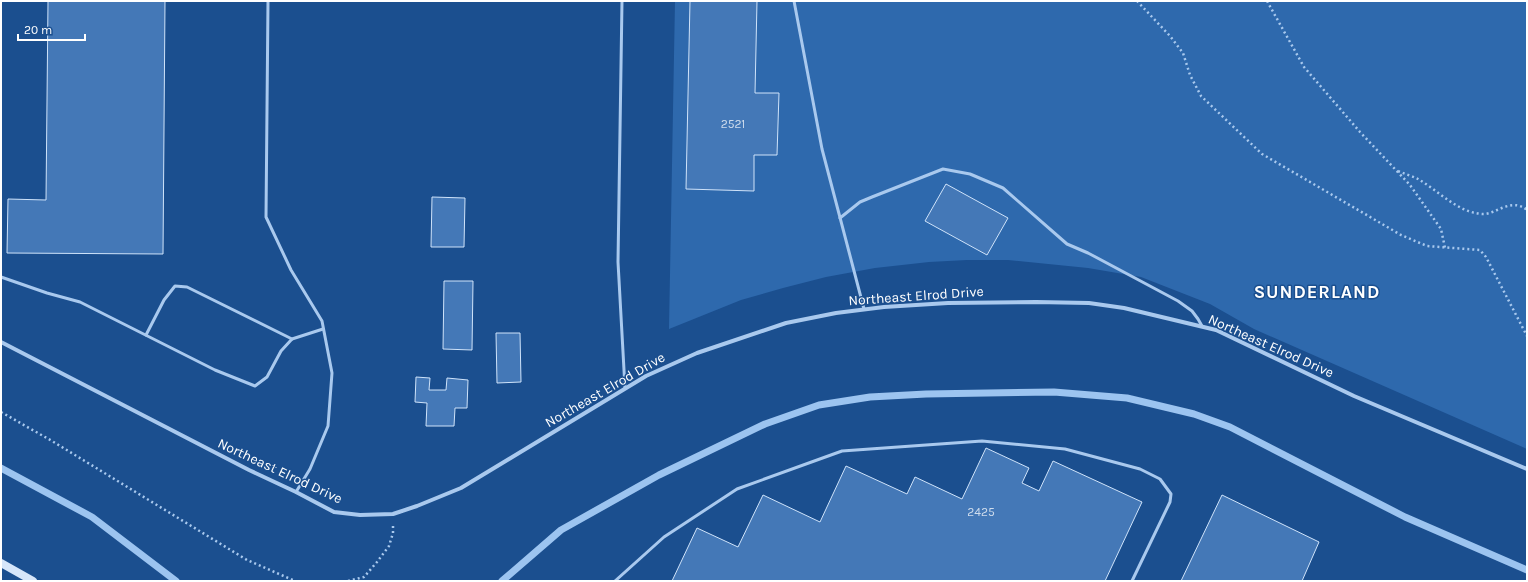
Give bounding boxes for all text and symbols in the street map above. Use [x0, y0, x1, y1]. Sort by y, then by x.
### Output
scale bar [18, 16, 85, 42]
text: 20 m [24, 23, 52, 37]
house number: 2521 [721, 117, 745, 131]
district label: SUNDERLAND [1254, 281, 1380, 303]
street label: Northeast Elrod Drive [848, 283, 984, 309]
street label: Northeast Elrod Drive [1206, 311, 1336, 381]
street label: Northeast Elrod Drive [542, 349, 668, 431]
street label: Northeast Elrod Drive [215, 435, 345, 507]
house number: 2425 [967, 505, 995, 519]

